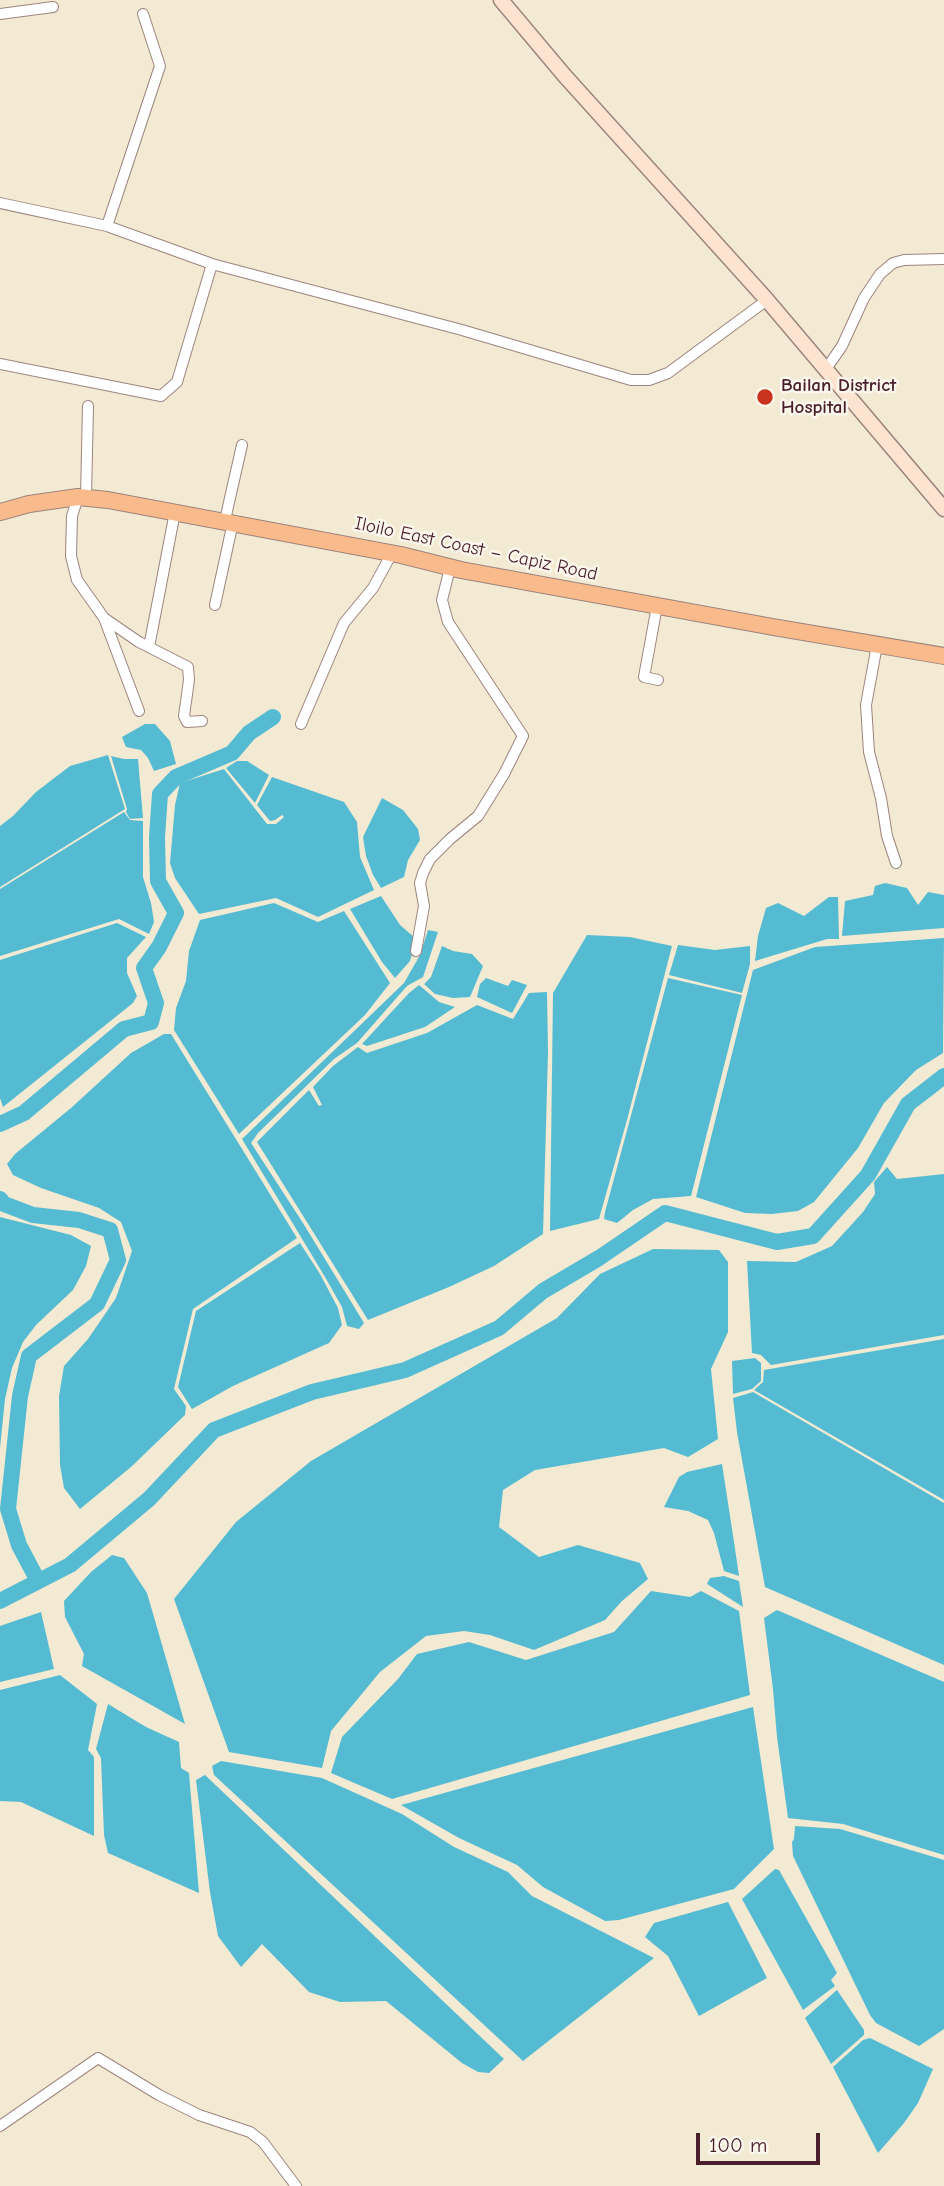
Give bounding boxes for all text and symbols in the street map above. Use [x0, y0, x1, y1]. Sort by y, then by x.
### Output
place label: Bailan District Hospital [781, 375, 896, 419]
marker: Bailan District Hospital [755, 387, 775, 407]
street label: Iloilo East Coast – Capiz Road [352, 512, 600, 586]
scale bar [699, 2120, 823, 2164]
text: 100 m [709, 2133, 767, 2157]

